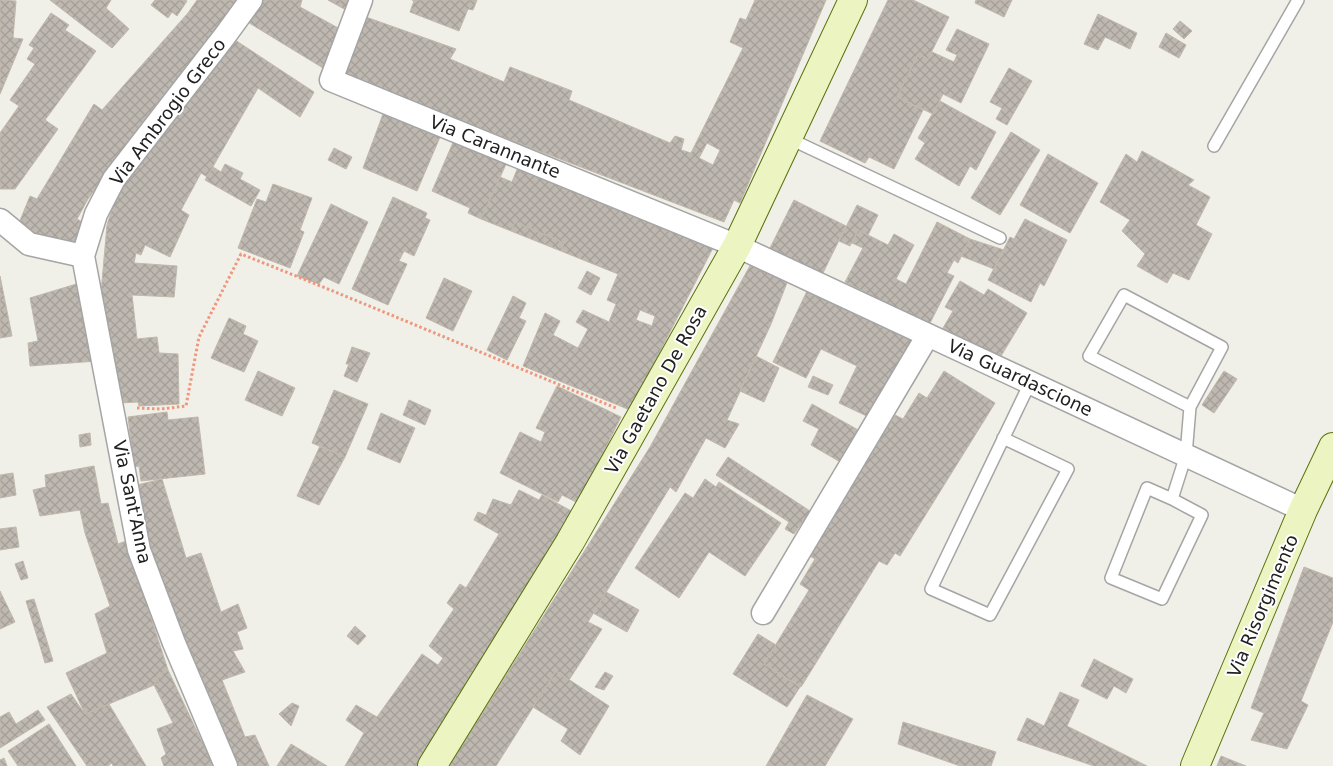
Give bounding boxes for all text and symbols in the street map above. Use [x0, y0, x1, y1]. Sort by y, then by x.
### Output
street label: Via Ambrogio Greco [105, 34, 230, 190]
street label: Via Carannante [427, 111, 564, 182]
street label: Via Gaetano De Rosa [600, 302, 711, 478]
street label: Via Guardascione [944, 335, 1096, 420]
street label: Via Sant'Anna [109, 438, 156, 566]
street label: Via Risorgimento [1223, 531, 1302, 680]

